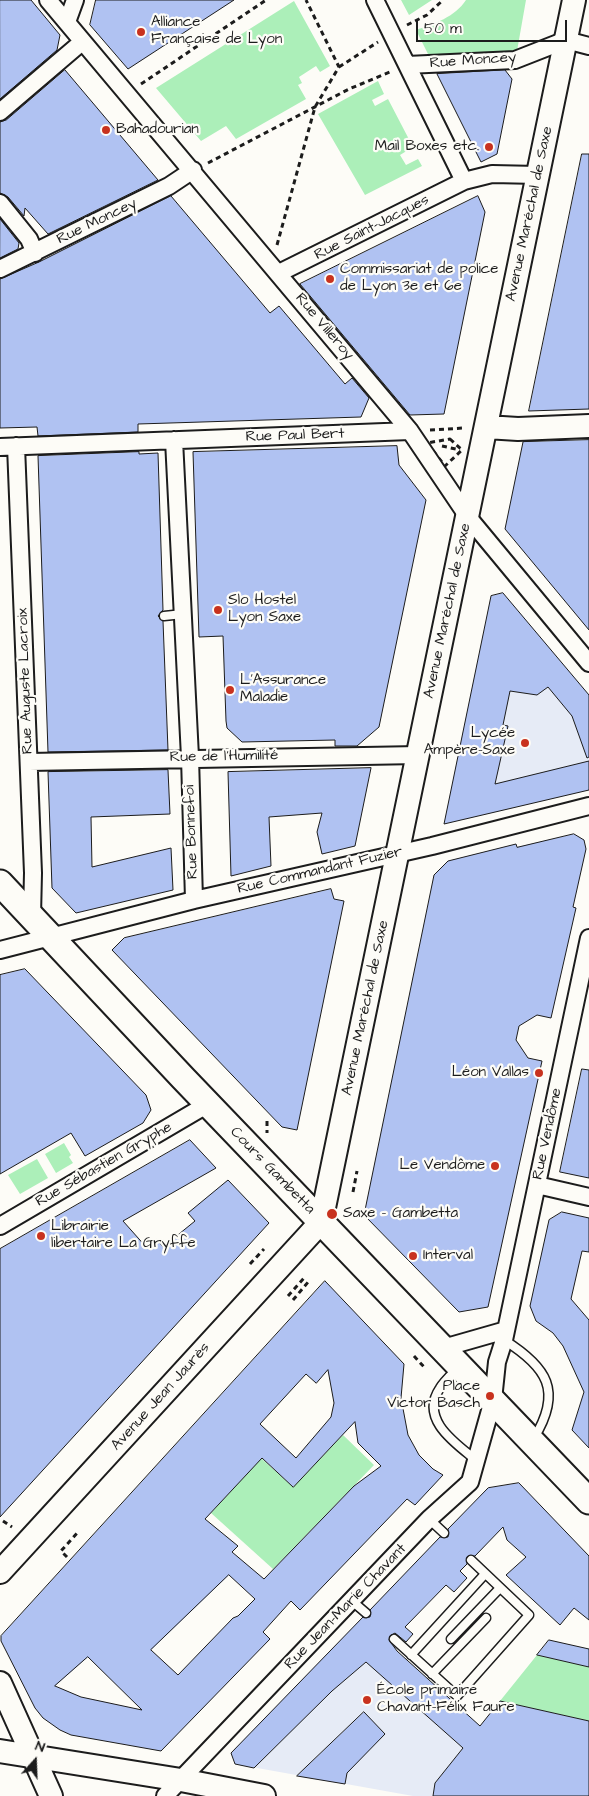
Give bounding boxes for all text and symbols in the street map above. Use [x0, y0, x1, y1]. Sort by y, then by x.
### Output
scale bar [419, 10, 570, 42]
place label: Alliance Française de Lyon [151, 14, 282, 49]
text: 50 m [424, 18, 462, 39]
marker: Alliance Française de Lyon [135, 26, 147, 38]
street label: Rue Moncey [429, 49, 517, 73]
place label: Bahadourian [116, 121, 199, 139]
marker: Bahadourian [100, 124, 112, 136]
street label: Avenue Maréchal de Saxe [503, 125, 557, 303]
place label: Mail Boxes etc. [375, 138, 479, 156]
marker: Mail Boxes etc. [483, 141, 495, 153]
street label: Rue Saint-Jacques [312, 191, 432, 265]
street label: Rue Moncey [54, 195, 140, 249]
place label: Commissariat de police de Lyon 3e et 6e [340, 261, 498, 296]
marker: Commissariat de police de Lyon 3e et 6e [324, 273, 336, 285]
street label: Rue Villeroy [291, 290, 357, 364]
street label: Rue Paul Bert [245, 425, 345, 447]
street label: Avenue Maréchal de Saxe [421, 522, 475, 700]
place label: Slo Hostel Lyon Saxe [228, 592, 301, 627]
marker: Slo Hostel Lyon Saxe [212, 604, 224, 616]
street label: Rue Auguste Lacroix [14, 608, 38, 754]
place label: L'Assurance Maladie [240, 672, 326, 707]
marker: L'Assurance Maladie [224, 684, 236, 696]
place label: Lycée Ampère-Saxe [424, 725, 515, 760]
marker: Lycée Ampère-Saxe [519, 737, 531, 749]
street label: Rue de l'Humilité [170, 747, 278, 767]
street label: Rue Bonnefoi [181, 785, 203, 879]
street label: Rue Commandant Fuzier [236, 843, 404, 899]
street label: Avenue Maréchal de Saxe [339, 919, 393, 1097]
place label: Léon Vallas [452, 1064, 529, 1082]
marker: Léon Vallas [533, 1067, 545, 1079]
street label: Rue Vendôme [529, 1086, 567, 1182]
street label: Rue Sébastien Gryphe [33, 1119, 175, 1211]
street label: Cours Gambetta [226, 1124, 318, 1218]
place label: Le Vendôme [400, 1157, 485, 1175]
marker: Le Vendôme [489, 1160, 501, 1172]
place label: Saxe - Gambetta [343, 1205, 458, 1223]
marker: Saxe - Gambetta [325, 1207, 339, 1221]
place label: Librairie libertaire La Gryffe [51, 1218, 196, 1253]
marker: Librairie libertaire La Gryffe [35, 1230, 47, 1242]
place label: Interval [423, 1247, 473, 1265]
marker: Interval [407, 1250, 419, 1262]
street label: Avenue Jean Jaurès [108, 1339, 214, 1455]
place label: Place Victor Basch [387, 1378, 480, 1413]
marker: Place Victor Basch [484, 1390, 496, 1402]
street label: Rue Jean-Marie Chavant [281, 1540, 411, 1674]
place label: École primaire Chavant-Félix Faure [377, 1682, 515, 1717]
marker: École primaire Chavant-Félix Faure [361, 1694, 373, 1706]
north arrow [10, 1736, 60, 1786]
text: N [33, 1736, 48, 1758]

